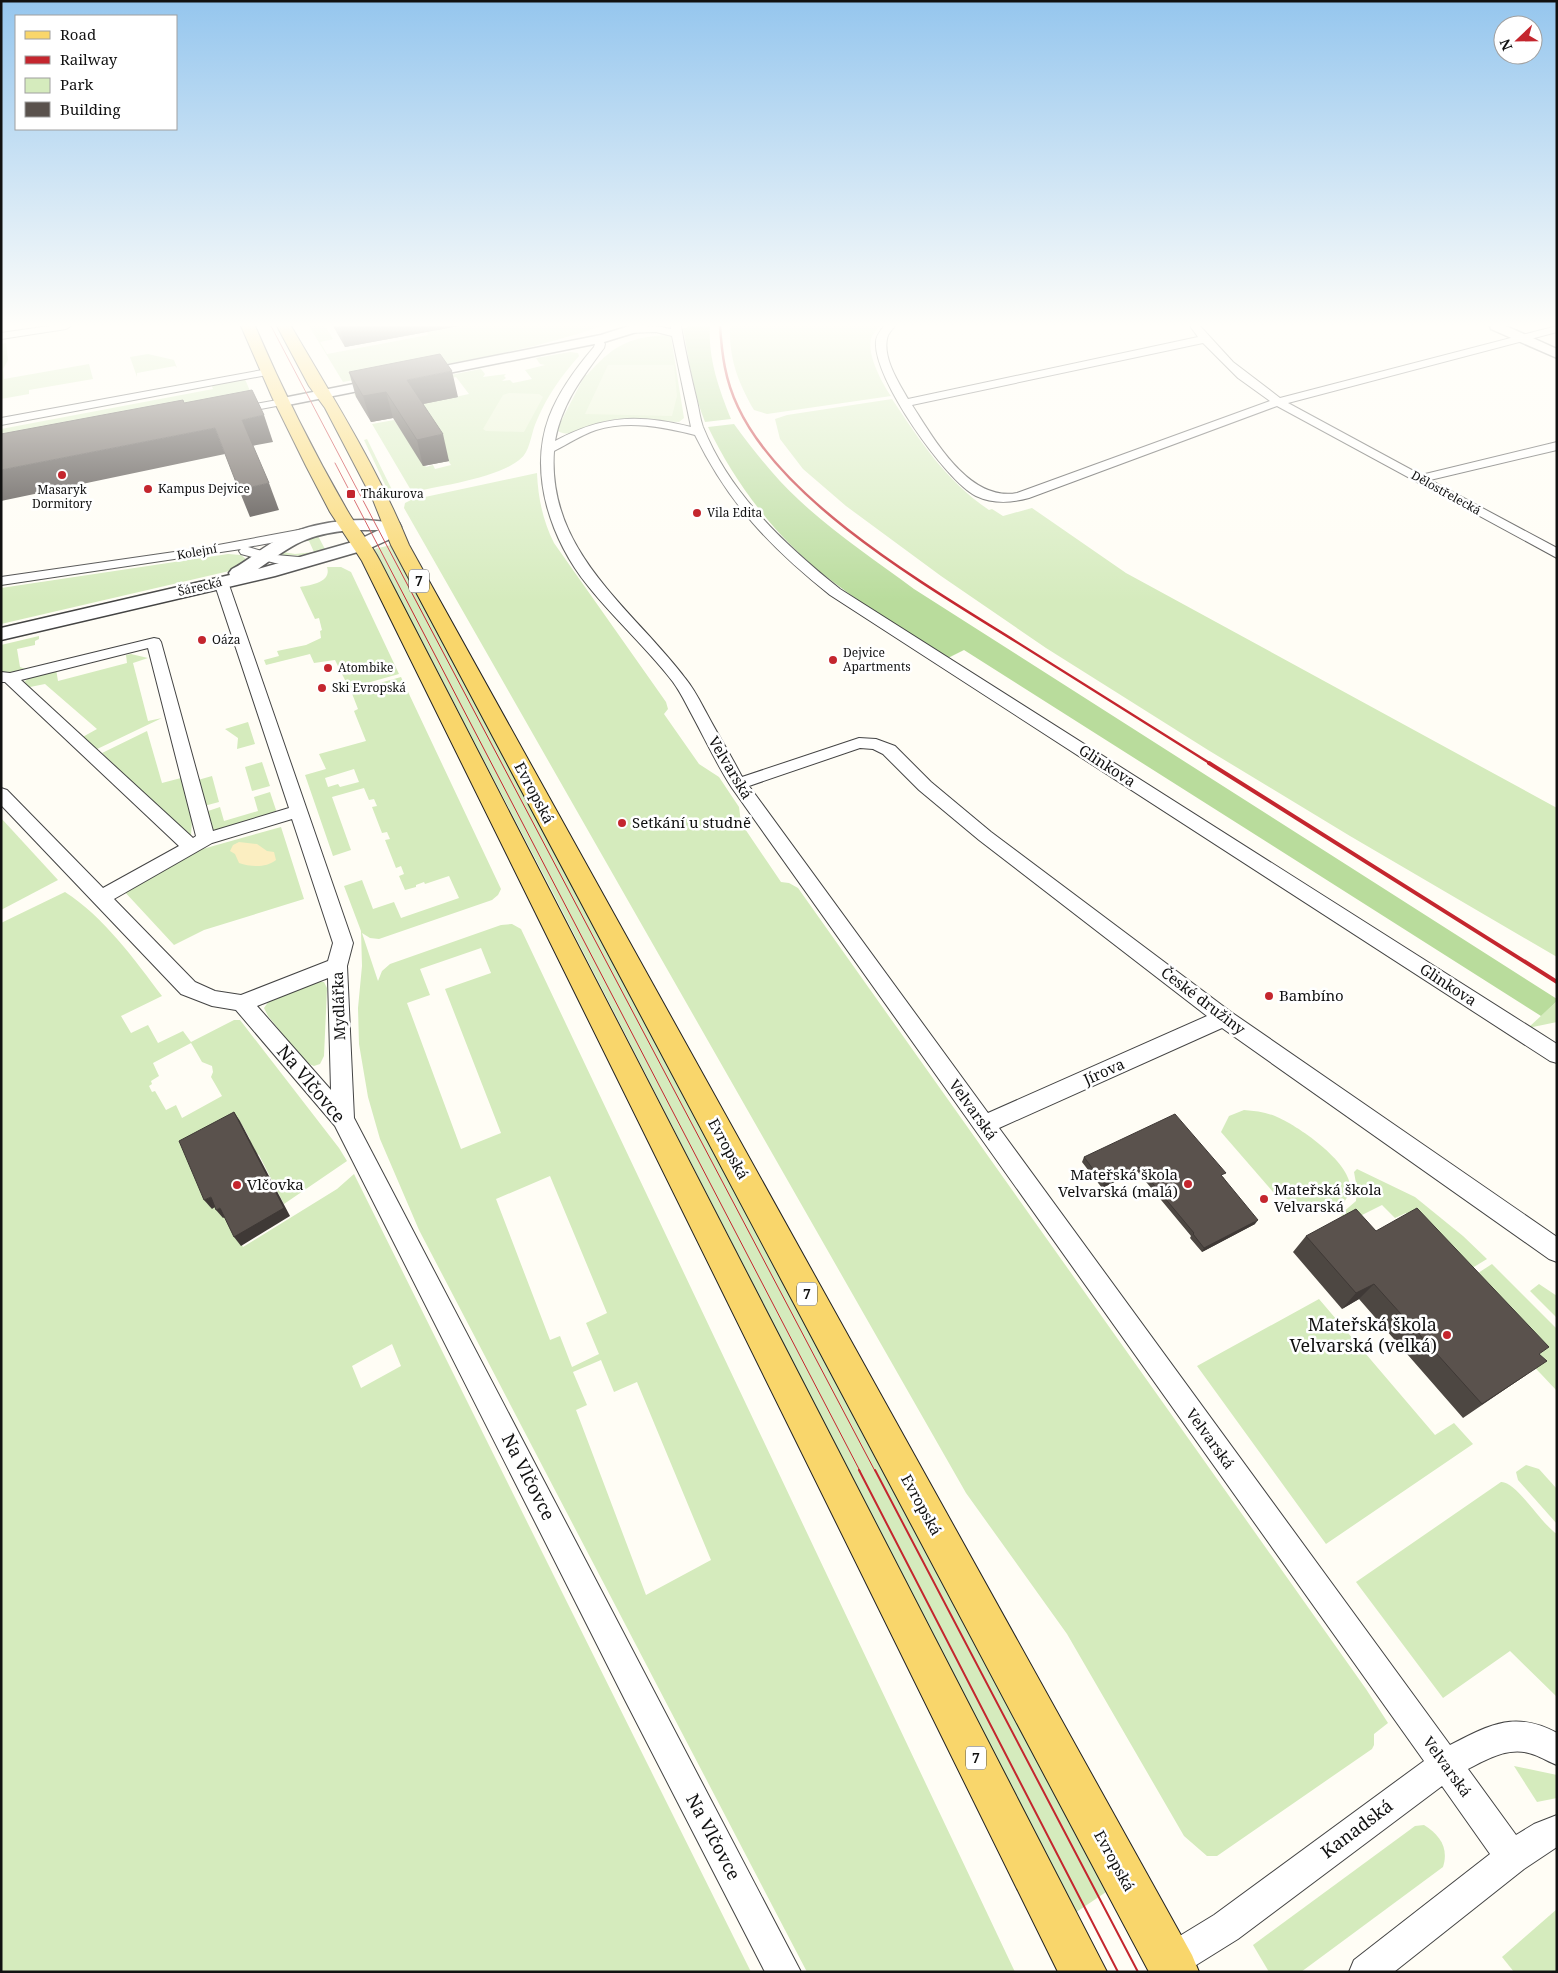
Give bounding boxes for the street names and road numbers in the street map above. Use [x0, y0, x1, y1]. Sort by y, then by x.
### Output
street label: Dělostřelecká [1408, 466, 1484, 519]
street label: Kolejní [176, 540, 218, 563]
road number: 7 [409, 570, 429, 592]
street label: Šárecká [176, 573, 224, 600]
street label: Velvarská [704, 732, 757, 803]
street label: Glinkova [1075, 739, 1140, 791]
street label: Evropská [510, 758, 559, 827]
street label: Glinkova [1416, 958, 1481, 1010]
street label: České družiny [1157, 962, 1250, 1039]
street label: Mydlářka [327, 971, 349, 1041]
street label: Na Vlčovce [272, 1039, 351, 1127]
street label: Jírova [1079, 1053, 1127, 1089]
street label: Velvarská [945, 1075, 1002, 1144]
street label: Evropská [704, 1114, 754, 1183]
road number: 7 [797, 1282, 817, 1306]
street label: Velvarská [1182, 1404, 1239, 1473]
street label: Na Vlčovce [497, 1429, 561, 1524]
street label: Evropská [897, 1470, 947, 1539]
street label: Velvarská [1419, 1732, 1476, 1801]
road number: 7 [966, 1746, 986, 1770]
street label: Na Vlčovce [681, 1789, 747, 1884]
street label: Kanadská [1316, 1793, 1397, 1863]
street label: Evropská [1090, 1826, 1140, 1895]

